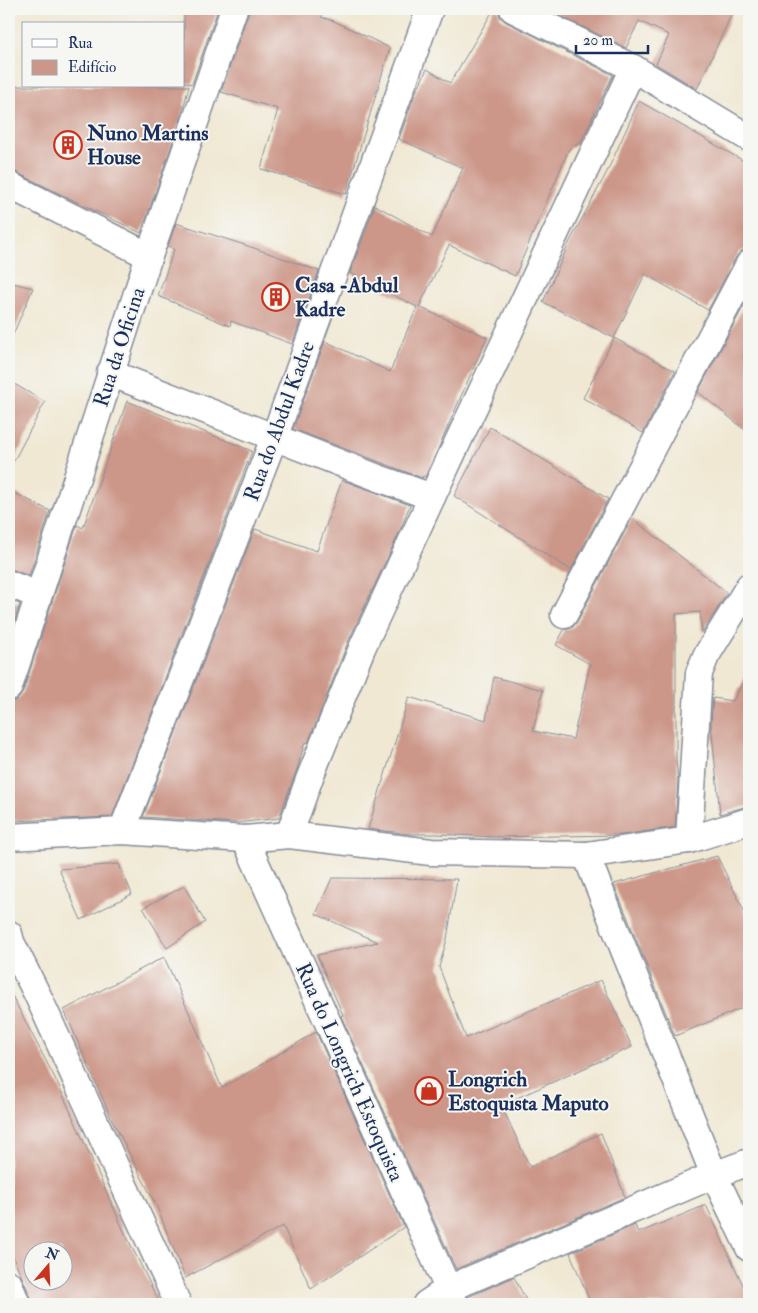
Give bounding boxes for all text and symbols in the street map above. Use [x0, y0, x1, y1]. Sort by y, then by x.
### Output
legend [22, 22, 185, 88]
scale bar [576, 22, 648, 54]
text: 20 m [583, 31, 613, 50]
text: Rua [68, 34, 93, 53]
text: Edifício [68, 58, 116, 77]
place label: Nuno Martins House [86, 120, 209, 171]
building icon: Nuno Martins House [53, 130, 83, 160]
place label: Casa -Abdul Kadre [295, 272, 399, 323]
building icon: Casa -Abdul Kadre [261, 282, 291, 312]
street label: Rua da Oficina [87, 284, 152, 410]
street label: Rua do Abdul Kadre [238, 337, 321, 505]
street label: Rua do Longrich Estoquista [289, 959, 410, 1186]
place label: Longrich Estoquista Maputo [448, 1066, 609, 1117]
shop icon: Longrich Estoquista Maputo [414, 1076, 444, 1106]
north arrow [22, 1240, 72, 1290]
text: N [42, 1244, 61, 1264]

